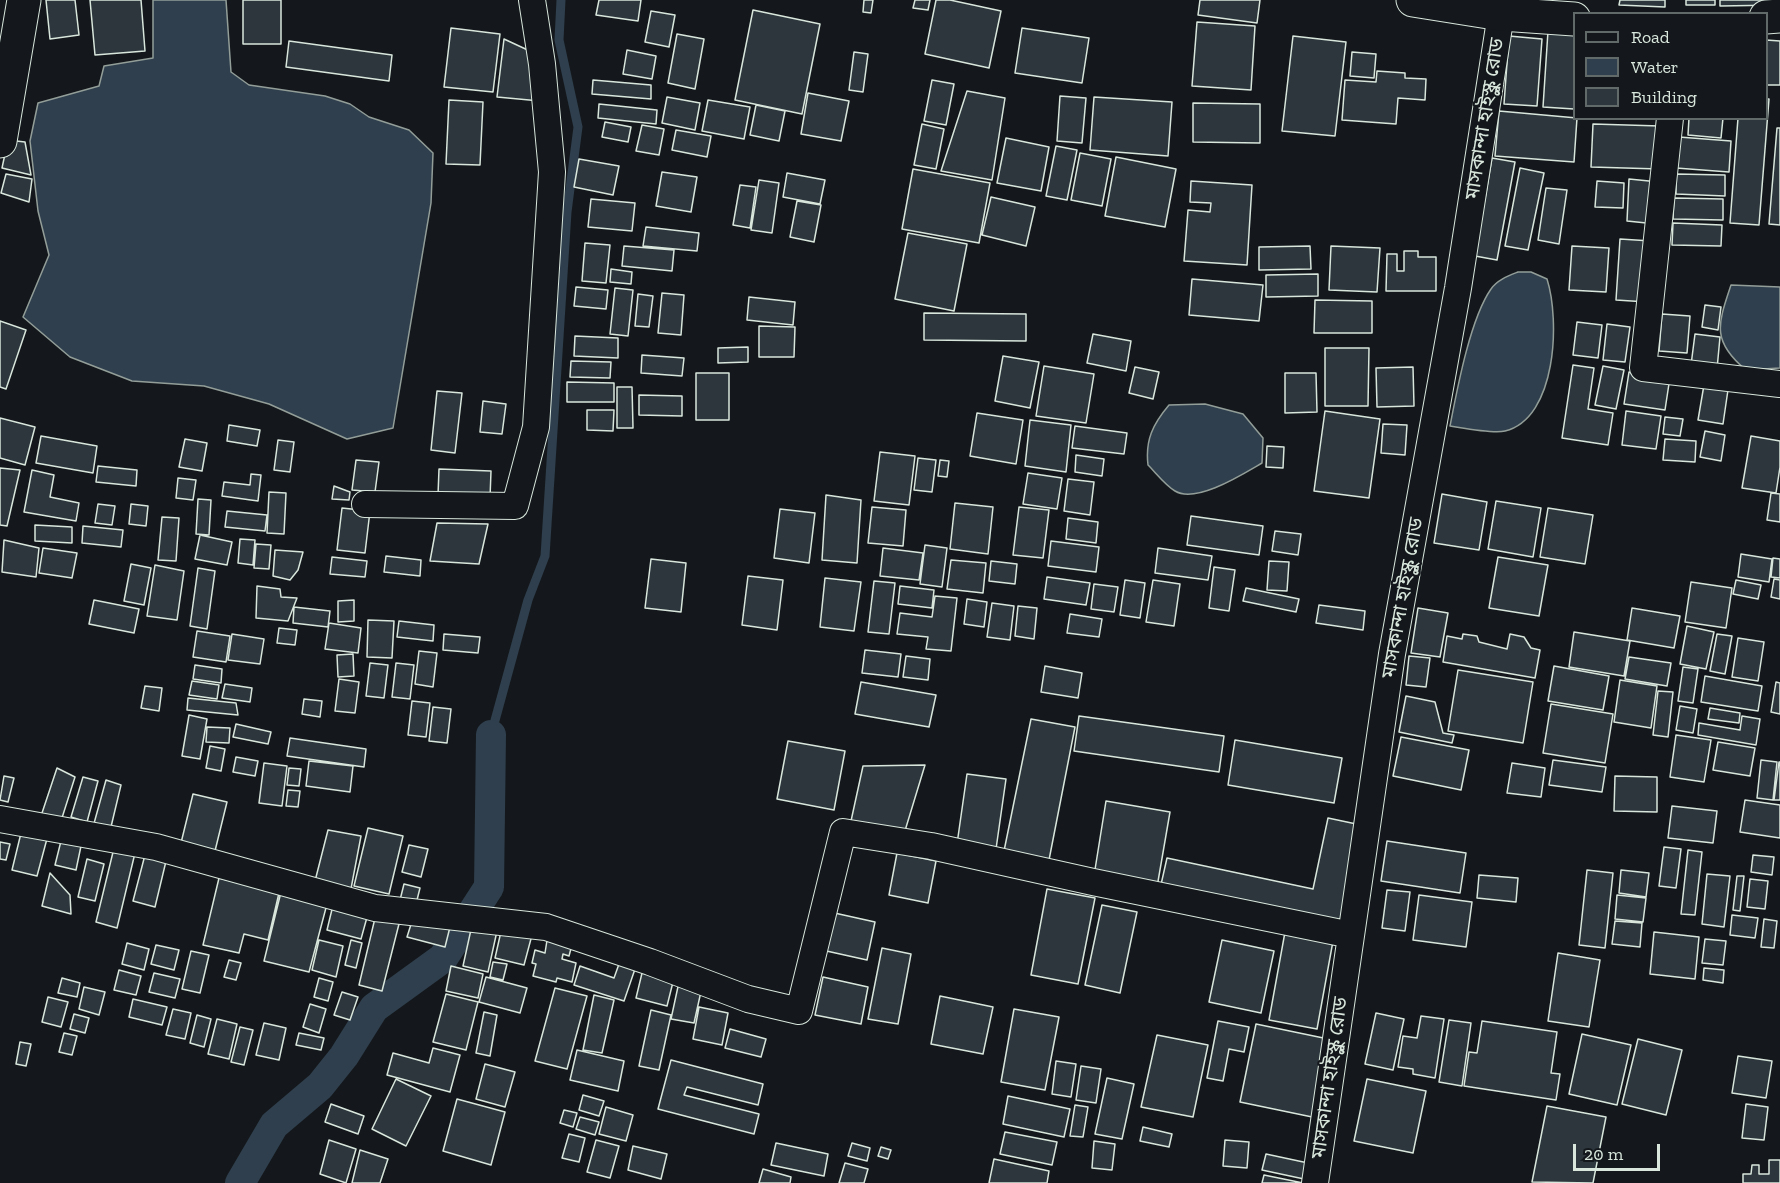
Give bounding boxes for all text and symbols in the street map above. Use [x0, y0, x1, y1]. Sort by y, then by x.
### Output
legend [1573, 12, 1768, 120]
text: Road [1631, 26, 1670, 48]
street label: মাসকান্দা হাইস্কুল রোড [1460, 37, 1510, 201]
text: Water [1631, 56, 1678, 78]
text: Building [1631, 86, 1697, 108]
street label: মাসকান্দা হাইস্কুল রোড [1377, 516, 1429, 680]
street label: মাসকান্দা হাইস্কুল রোড [1307, 996, 1353, 1160]
scale bar [1576, 1132, 1663, 1170]
text: 20 m [1584, 1143, 1623, 1165]

